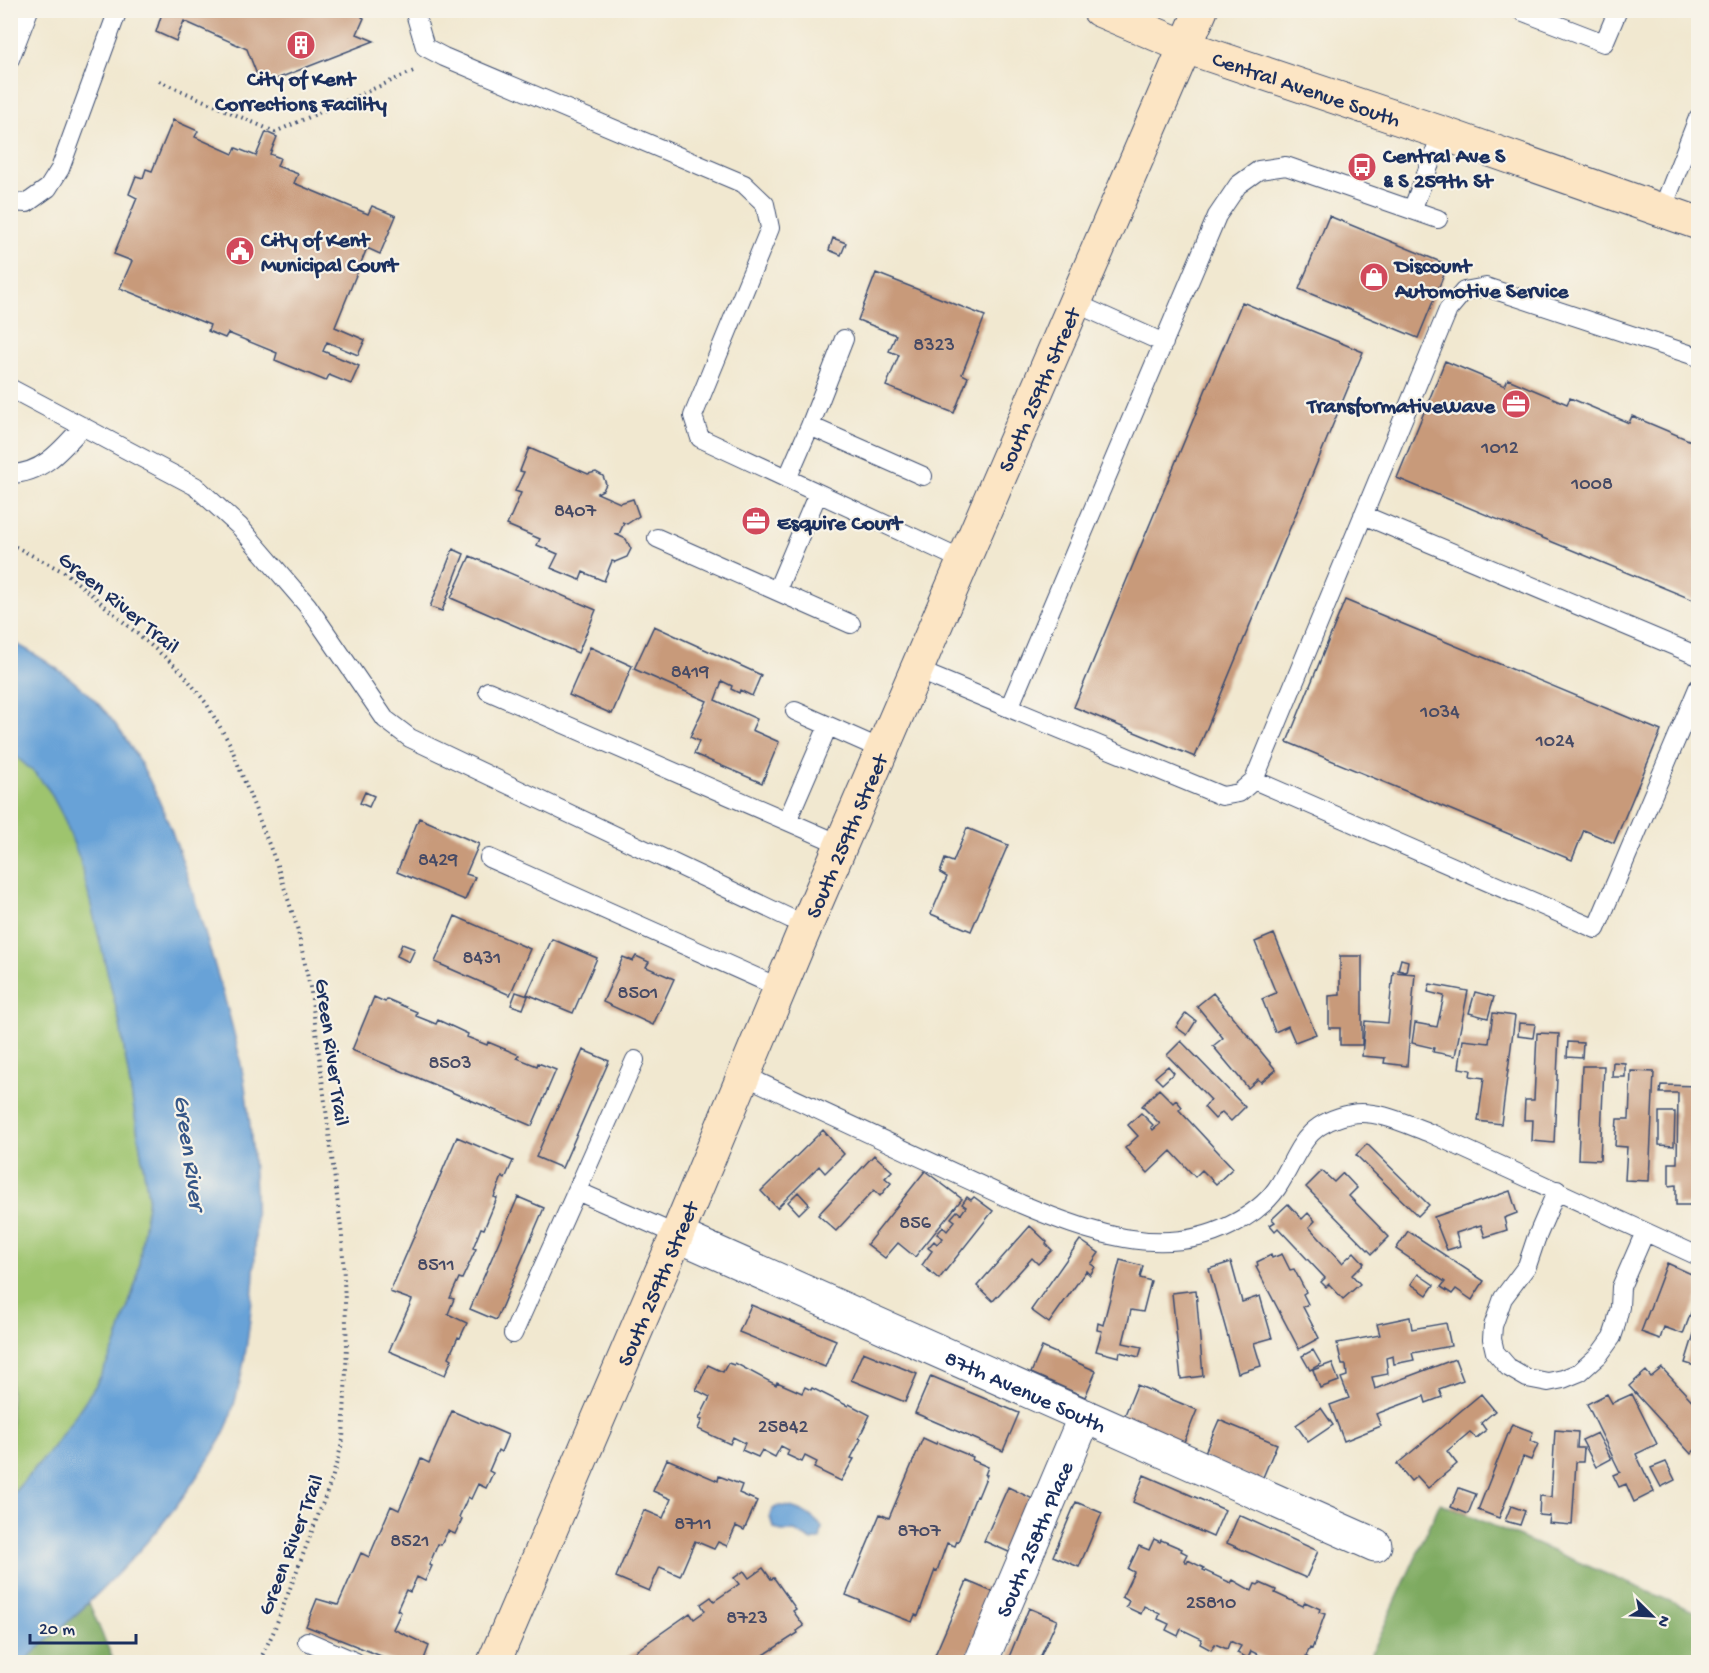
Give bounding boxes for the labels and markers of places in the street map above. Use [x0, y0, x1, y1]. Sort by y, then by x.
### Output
building icon: City of Kent Corrections Facility [285, 29, 317, 61]
place label: City of Kent Corrections Facility [214, 68, 387, 119]
place label: Central Ave S & S 259th St [1382, 145, 1506, 196]
bus stop icon: Central Ave S & S 259th St [1346, 151, 1378, 183]
place label: City of Kent Municipal Court [260, 229, 400, 280]
public building icon: City of Kent Municipal Court [224, 235, 256, 267]
place label: Discount Automotive Service [1393, 255, 1569, 306]
shop icon: Discount Automotive Service [1358, 261, 1390, 293]
office icon: TransformativeWave [1500, 388, 1532, 420]
place label: TransformativeWave [1305, 395, 1496, 421]
office icon: Esquire Court [740, 505, 772, 537]
place label: Esquire Court [777, 512, 904, 538]

